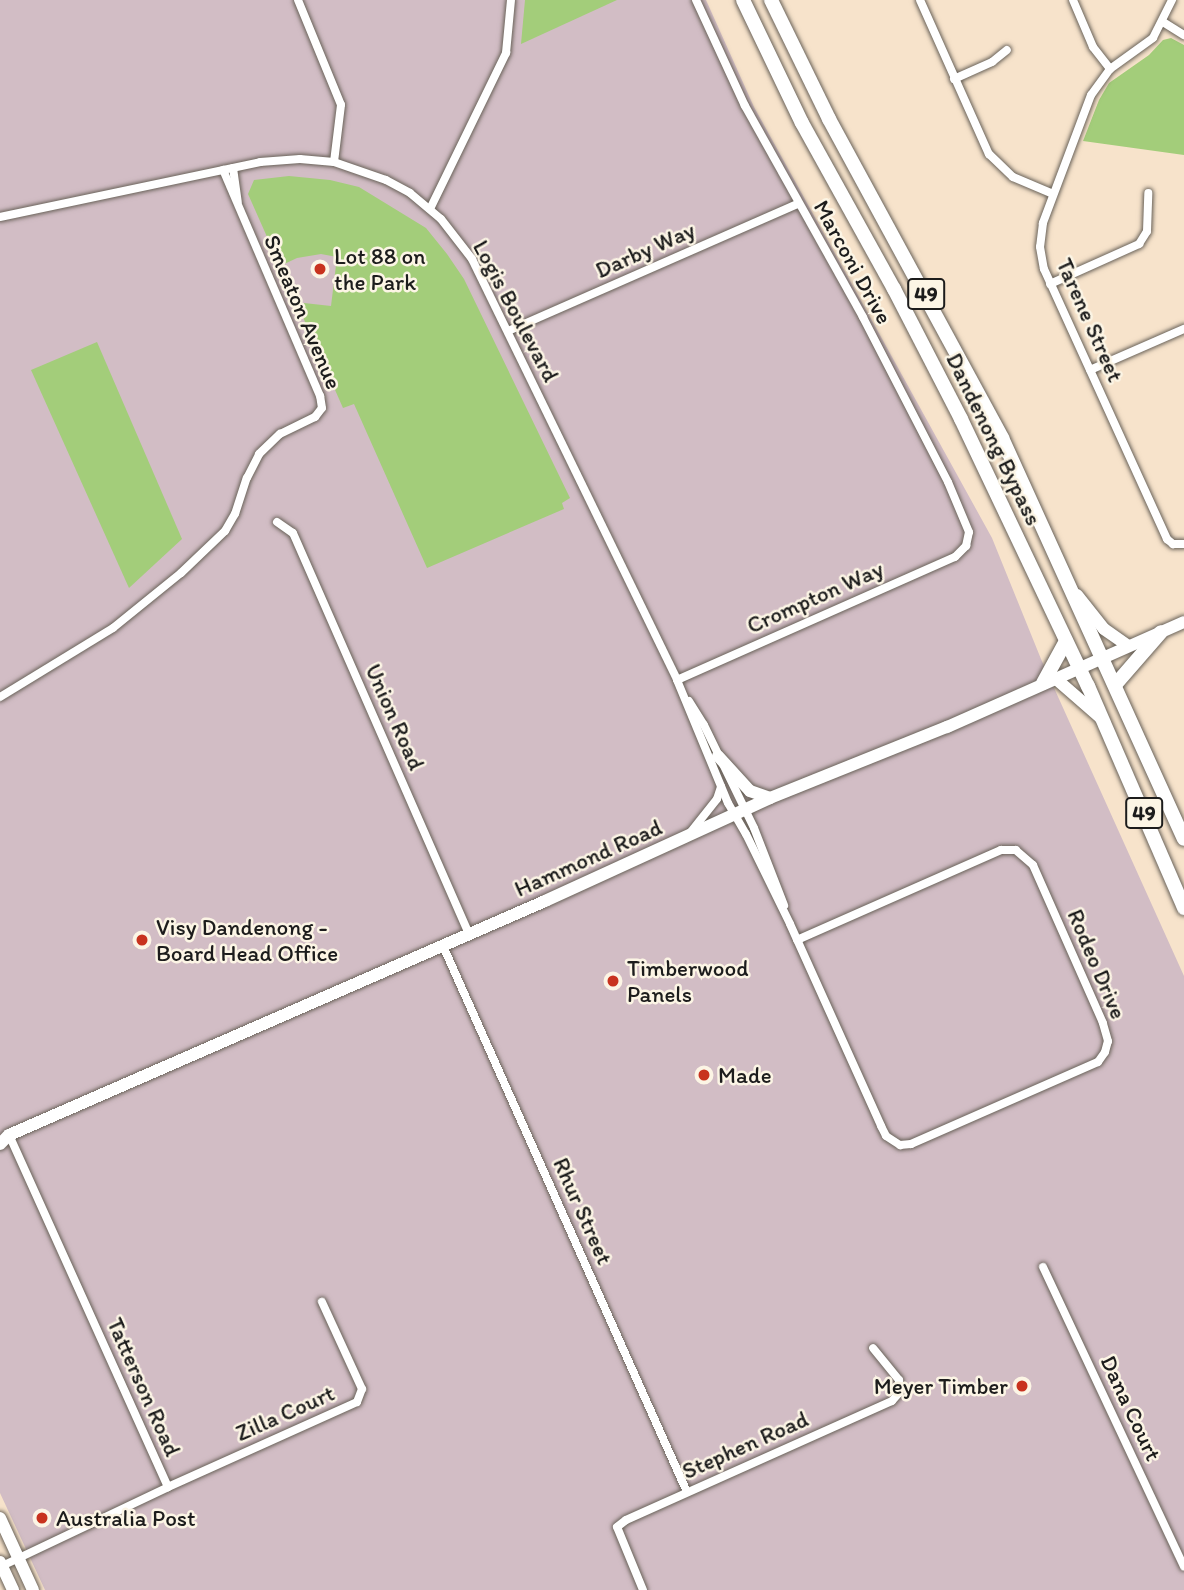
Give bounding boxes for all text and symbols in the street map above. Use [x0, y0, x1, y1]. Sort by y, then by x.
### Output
street label: Marconi Drive [808, 195, 898, 329]
street label: Darby Way [591, 216, 699, 284]
street label: Smeaton Avenue [258, 231, 348, 393]
street label: Logis Boulevard [467, 235, 565, 387]
place label: Lot 88 on the Park [334, 242, 426, 296]
street label: Tarene Street [1051, 254, 1129, 386]
marker: Lot 88 on the Park [312, 261, 328, 277]
road number: 49 [907, 276, 945, 312]
street label: Dandenong Bypass [941, 349, 1047, 529]
street label: Crompton Way [743, 555, 887, 639]
street label: Union Road [359, 660, 431, 774]
road number: 49 [1125, 796, 1163, 830]
street label: Hammond Road [510, 813, 666, 903]
street label: Rodeo Drive [1061, 904, 1133, 1024]
place label: Visy Dandenong - Board Head Office [156, 913, 338, 967]
marker: Visy Dandenong - Board Head Office [134, 932, 150, 948]
place label: Timberwood Panels [627, 954, 749, 1008]
marker: Timberwood Panels [605, 973, 621, 989]
place label: Made [718, 1061, 772, 1089]
marker: Made [696, 1067, 712, 1083]
street label: Rhur Street [547, 1153, 619, 1269]
street label: Tatterson Road [101, 1313, 187, 1461]
street label: Dana Court [1094, 1351, 1168, 1465]
place label: Meyer Timber [873, 1372, 1008, 1400]
marker: Meyer Timber [1014, 1378, 1030, 1394]
street label: Zilla Court [231, 1379, 339, 1447]
street label: Stephen Road [678, 1405, 812, 1485]
place label: Australia Post [56, 1504, 195, 1532]
marker: Australia Post [34, 1510, 50, 1526]

